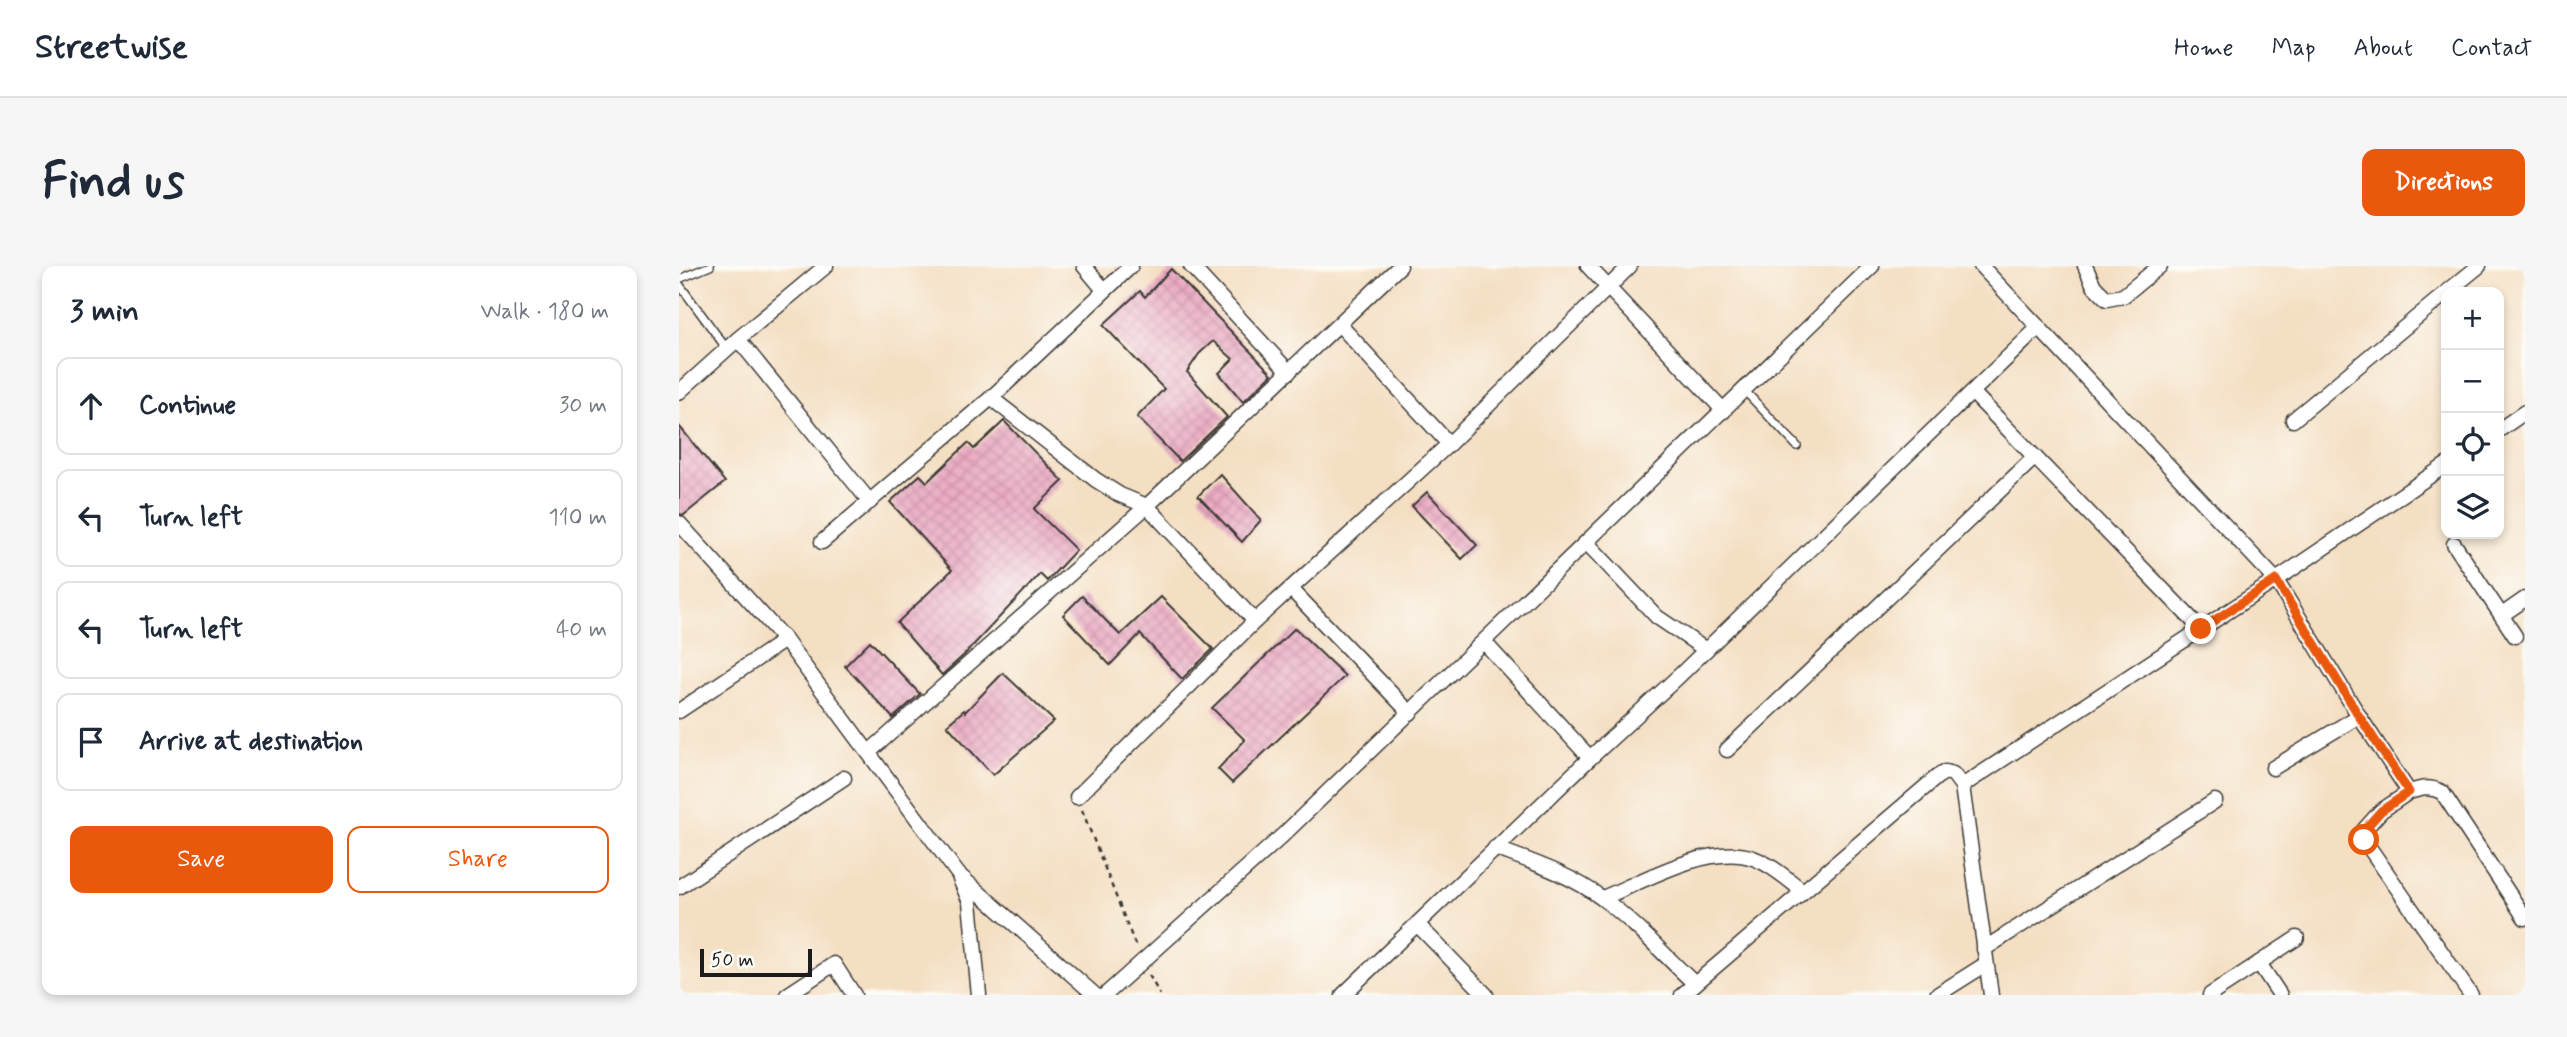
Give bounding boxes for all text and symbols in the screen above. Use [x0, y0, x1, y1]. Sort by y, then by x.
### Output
text: Streetwise [35, 26, 188, 70]
text: Home [2174, 33, 2234, 64]
text: Map [2272, 33, 2316, 64]
text: About [2354, 33, 2413, 64]
text: Contact [2451, 33, 2532, 64]
button: Directions [2362, 149, 2525, 216]
text: Find us [42, 150, 185, 215]
map controls [2441, 287, 2504, 539]
button: + [2441, 287, 2504, 350]
text: 3 min [70, 292, 139, 331]
text: Walk · 180 m [480, 297, 609, 327]
button: − [2441, 350, 2504, 413]
icon: ahead [72, 387, 110, 425]
text: Continue [139, 389, 236, 423]
text: 30 m [559, 391, 607, 421]
button: locate [2441, 413, 2504, 476]
button: layers [2441, 476, 2504, 539]
icon: left [72, 499, 110, 537]
text: Turn left [139, 501, 243, 535]
text: 110 m [548, 503, 607, 533]
icon: left [72, 611, 110, 649]
text: Turn left [139, 613, 243, 647]
route end [2185, 613, 2216, 644]
text: 40 m [556, 615, 607, 645]
icon: arrive [72, 723, 110, 761]
text: Arrive at destination [139, 725, 363, 759]
route start [2348, 824, 2379, 855]
button: Save [70, 826, 333, 893]
button: Share [347, 826, 609, 893]
scale bar [700, 946, 812, 978]
text: 50 m [711, 948, 754, 973]

